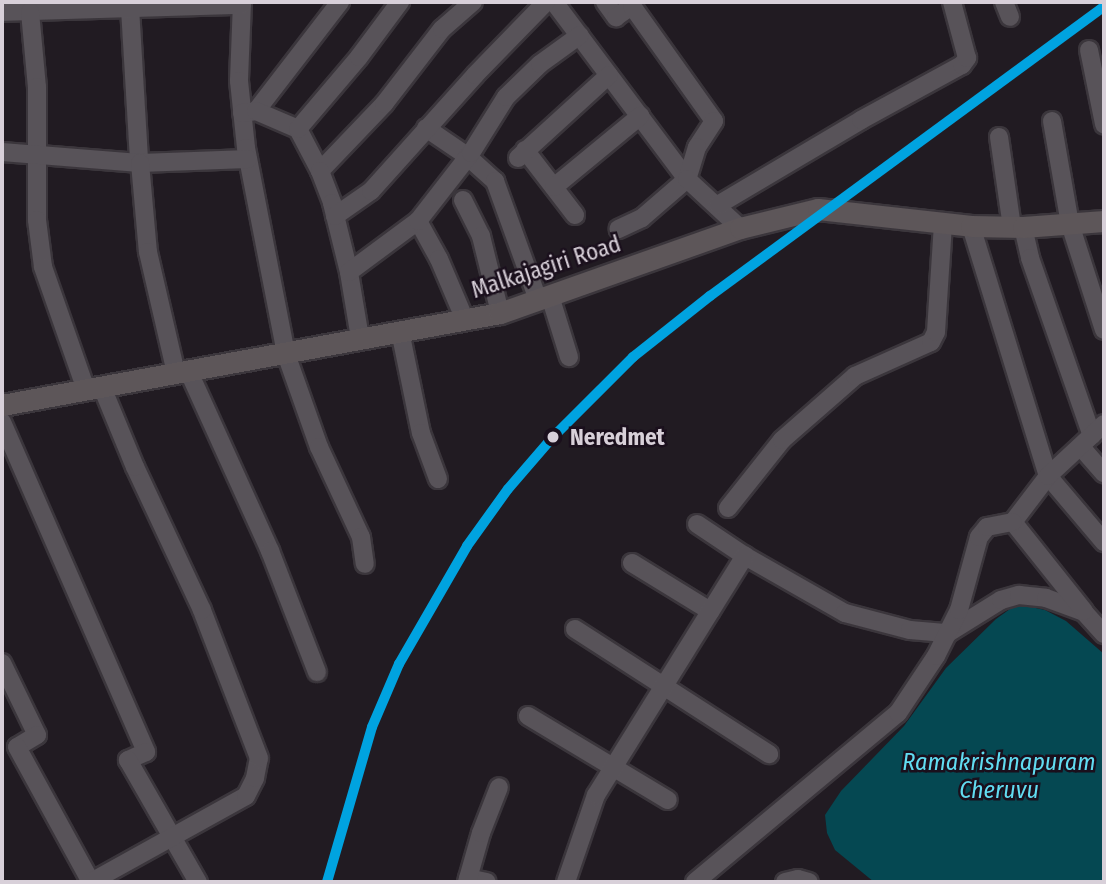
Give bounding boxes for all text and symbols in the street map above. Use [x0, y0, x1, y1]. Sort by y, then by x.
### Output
street label: Malkajagiri Road [468, 230, 624, 304]
place label: Neredmet [570, 423, 665, 451]
marker: Neredmet [542, 426, 564, 448]
water label: Ramakrishnapuram Cheruvu [902, 749, 1096, 805]

